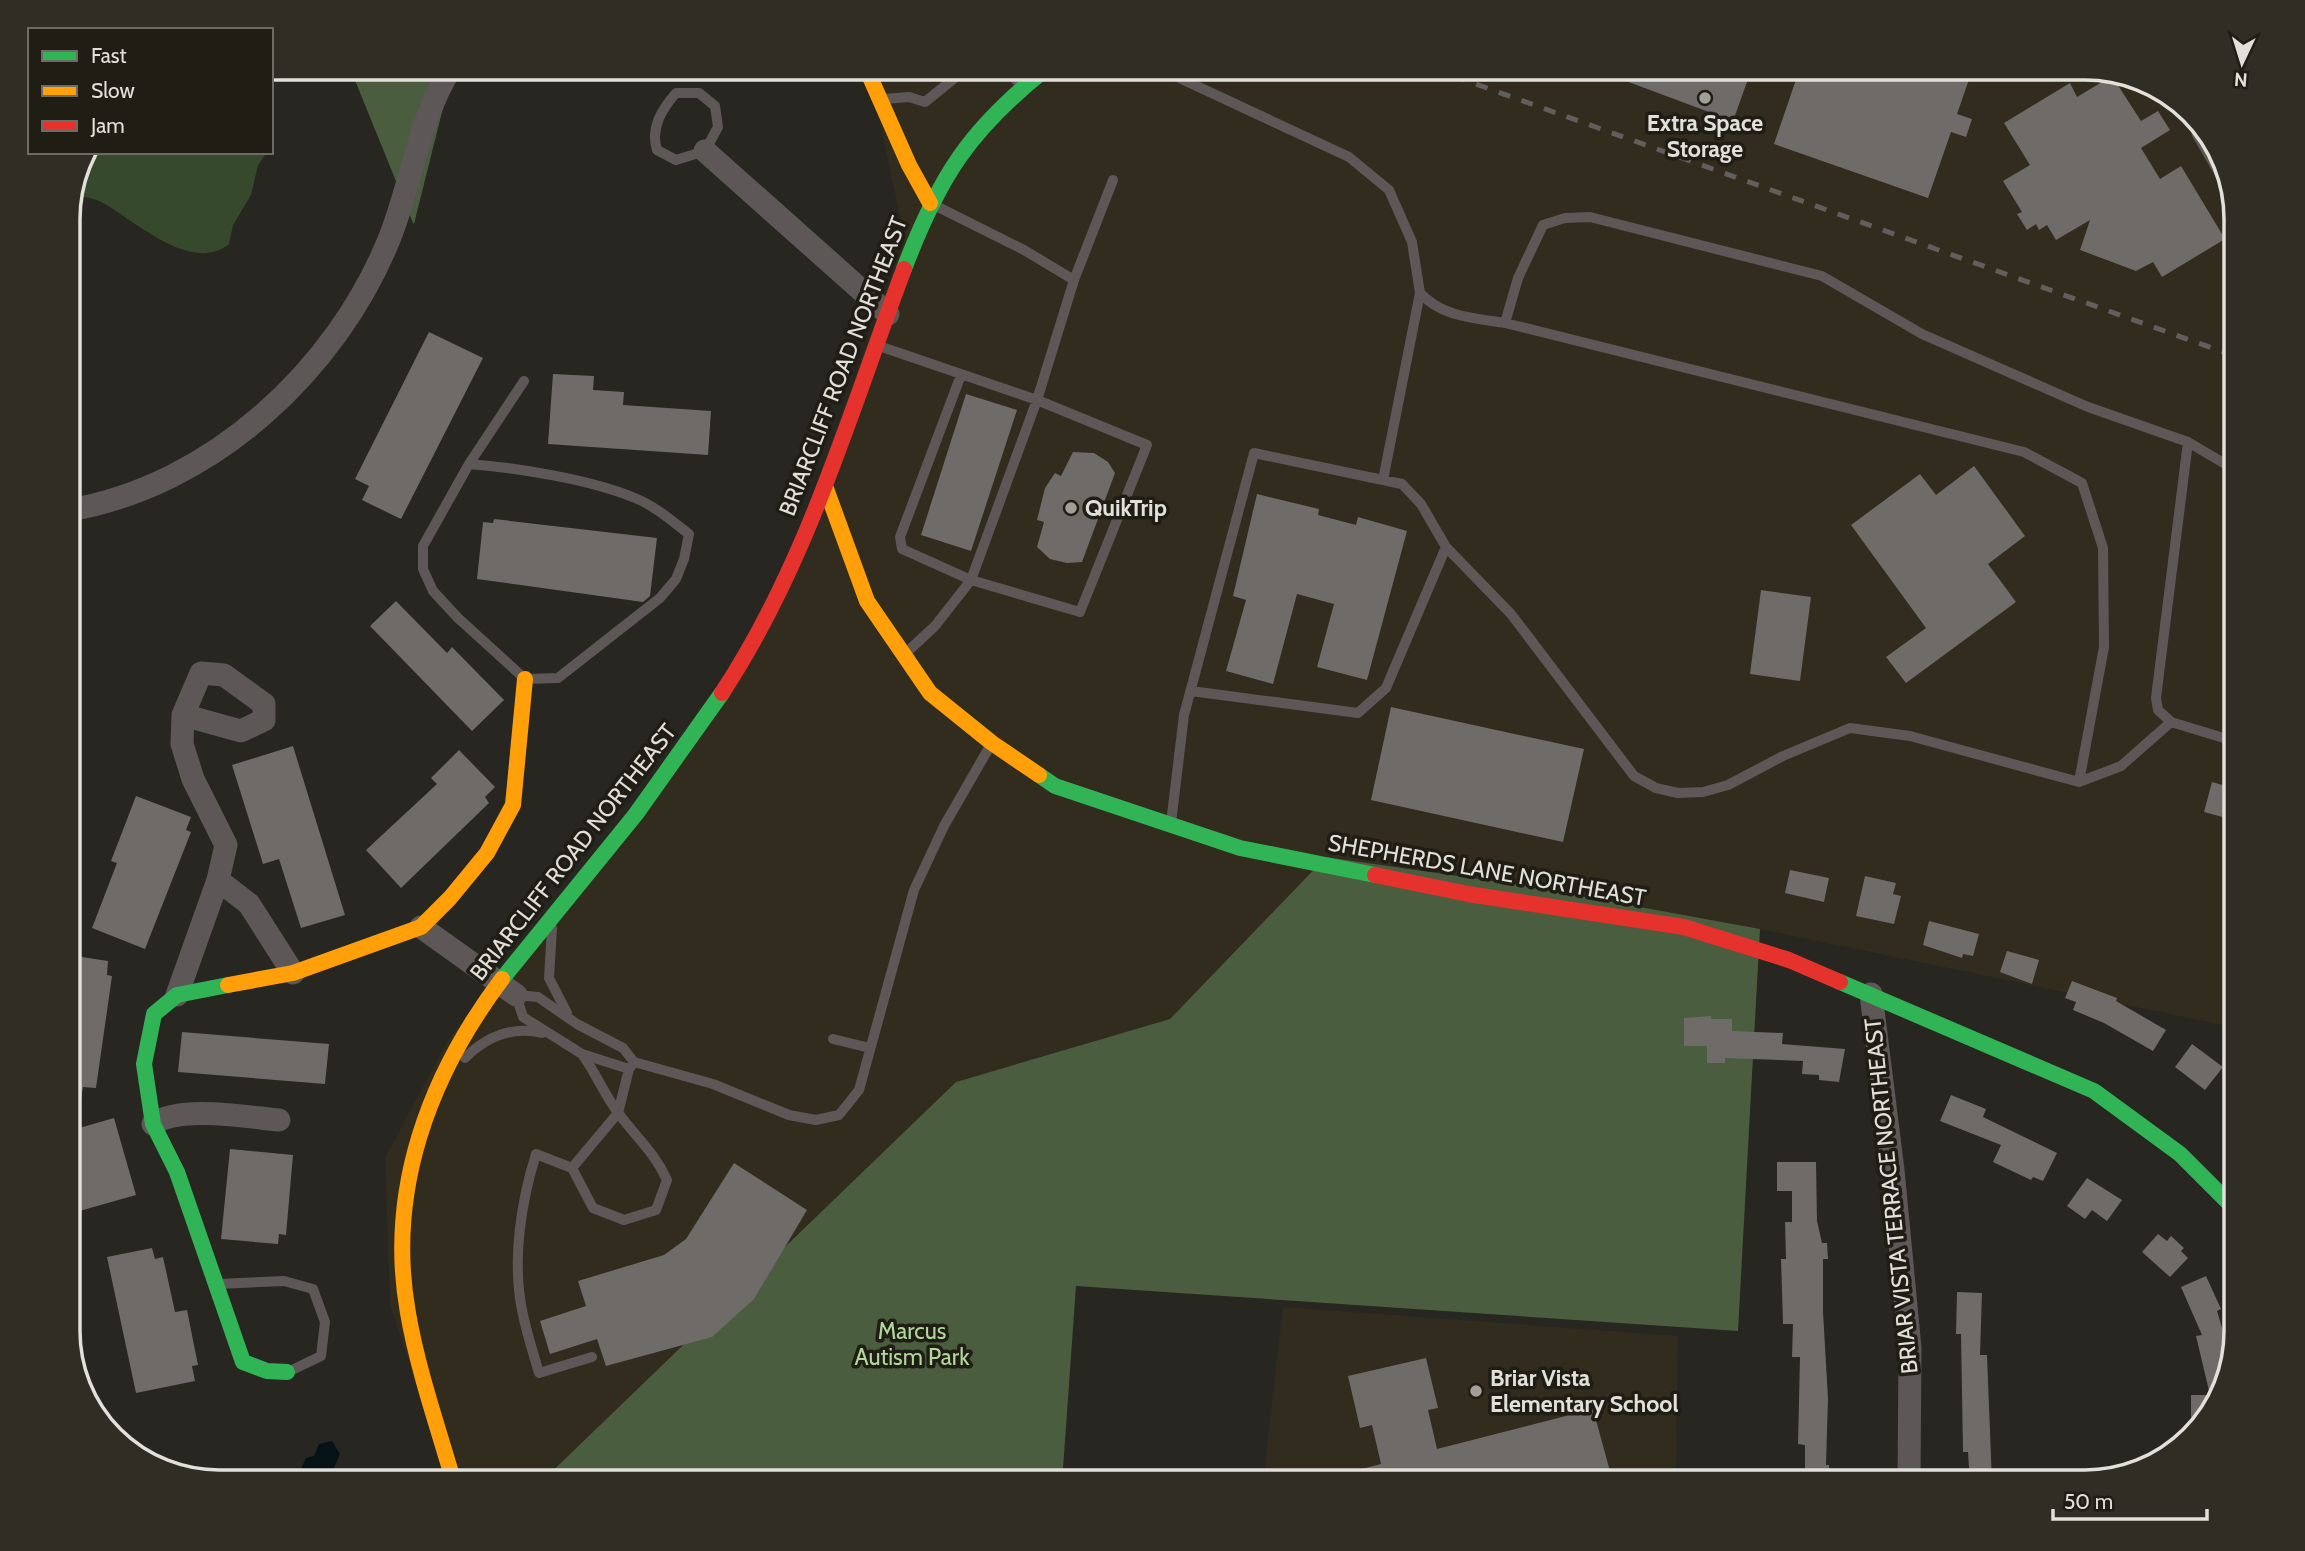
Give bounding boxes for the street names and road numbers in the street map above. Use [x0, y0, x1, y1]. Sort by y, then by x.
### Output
street label: BRIARCLIFF ROAD NORTHEAST [773, 212, 913, 520]
street label: BRIARCLIFF ROAD NORTHEAST [464, 718, 682, 986]
street label: SHEPHERDS LANE NORTHEAST [1326, 828, 1648, 912]
street label: BRIAR VISTA TERRACE NORTHEAST [1858, 1017, 1924, 1375]

